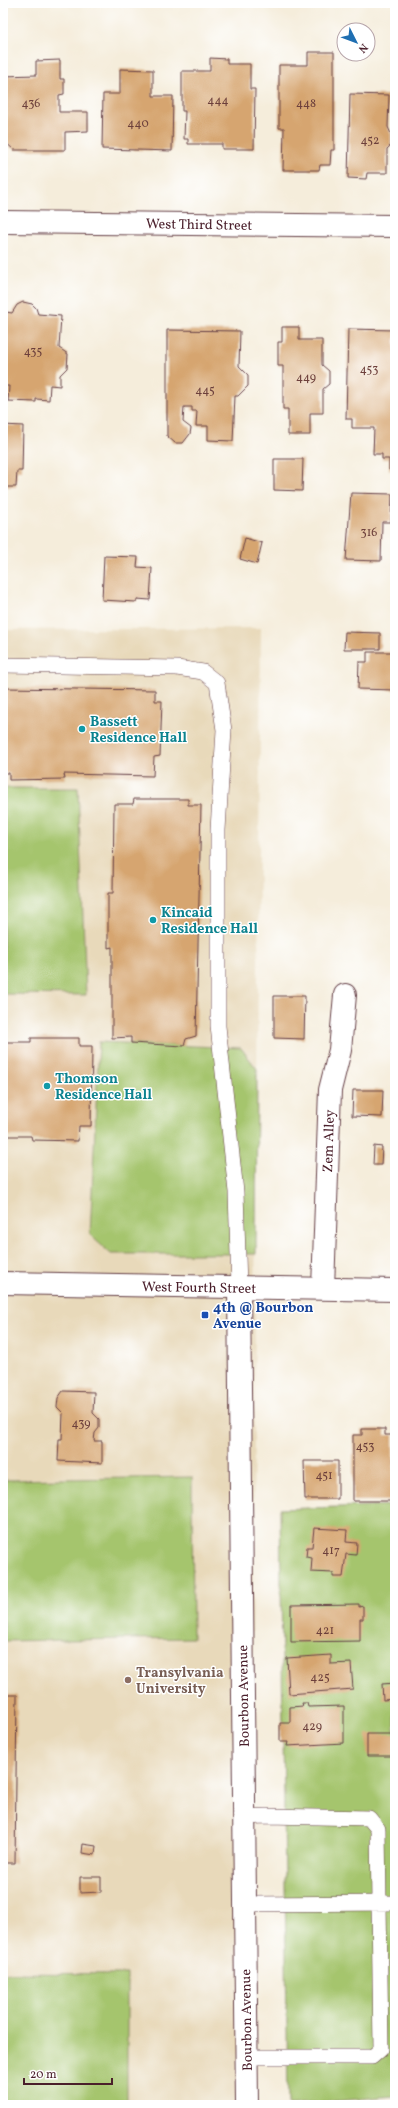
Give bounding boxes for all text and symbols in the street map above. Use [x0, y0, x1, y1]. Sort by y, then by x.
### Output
north arrow [336, 22, 376, 62]
text: N [354, 40, 371, 56]
house number: 444 [207, 93, 229, 109]
house number: 436 [22, 96, 40, 112]
house number: 448 [296, 96, 316, 112]
house number: 440 [127, 116, 149, 132]
house number: 452 [360, 133, 380, 149]
street label: West Third Street [146, 215, 252, 236]
house number: 435 [24, 344, 43, 360]
house number: 453 [360, 362, 378, 378]
house number: 449 [296, 370, 316, 386]
house number: 445 [195, 383, 215, 399]
house number: 316 [361, 525, 377, 541]
place label: Bassett Residence Hall [90, 713, 187, 748]
marker: Bassett Residence Hall [77, 724, 87, 734]
place label: Kincaid Residence Hall [161, 904, 258, 939]
marker: Kincaid Residence Hall [148, 915, 158, 925]
place label: Thomson Residence Hall [55, 1070, 152, 1105]
marker: Thomson Residence Hall [42, 1081, 52, 1091]
street label: Zem Alley [319, 1109, 340, 1173]
street label: West Fourth Street [142, 1278, 256, 1299]
place label: 4th @ Bourbon Avenue [213, 1299, 314, 1334]
marker: 4th @ Bourbon Avenue [200, 1310, 210, 1320]
house number: 439 [72, 1416, 90, 1432]
house number: 453 [356, 1439, 374, 1455]
house number: 451 [315, 1468, 333, 1484]
house number: 417 [322, 1543, 340, 1559]
house number: 421 [316, 1623, 334, 1639]
street label: Bourbon Avenue [234, 1644, 255, 1747]
place label: Transylvania University [136, 1664, 224, 1699]
house number: 425 [310, 1670, 330, 1686]
marker: Transylvania University [123, 1675, 133, 1685]
house number: 429 [302, 1719, 322, 1735]
street label: Bourbon Avenue [237, 1968, 258, 2071]
scale bar [24, 2060, 112, 2086]
text: 20 m [30, 2067, 57, 2083]

